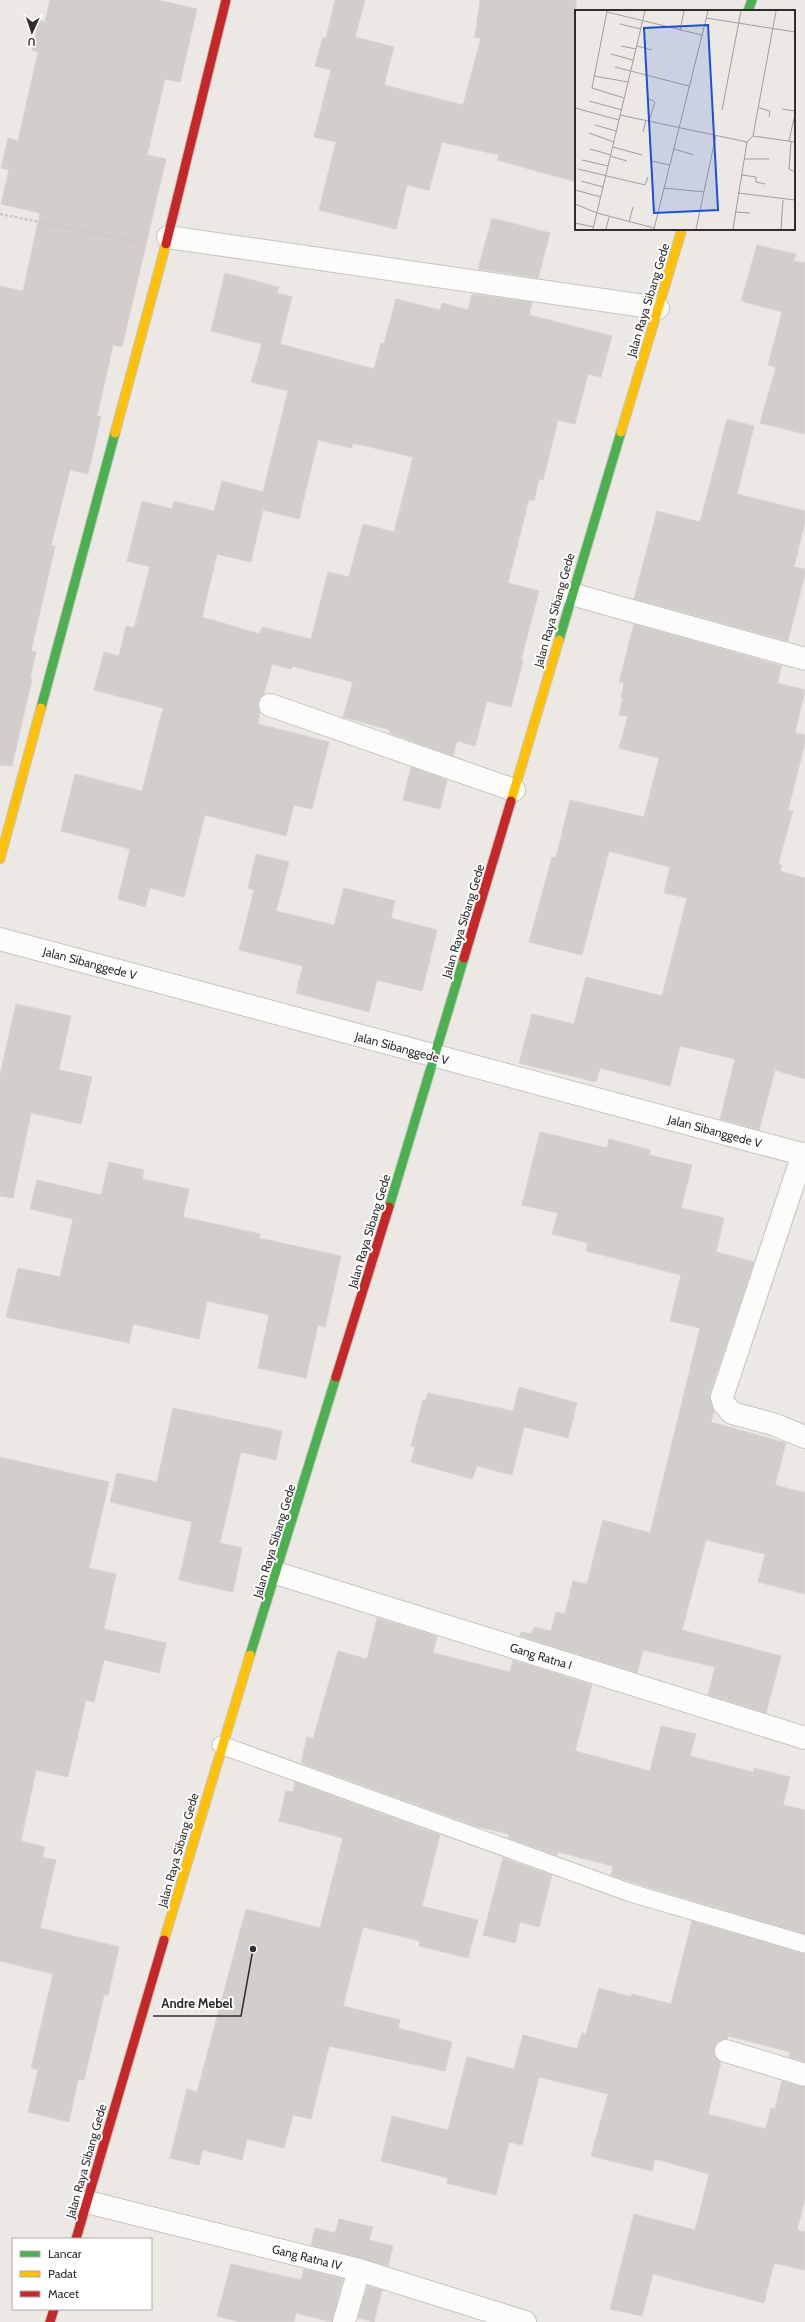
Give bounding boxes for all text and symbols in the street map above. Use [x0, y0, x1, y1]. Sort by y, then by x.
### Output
inset map [575, 10, 795, 230]
north arrow [12, 12, 52, 52]
text: U [27, 35, 36, 49]
street label: Jalan Raya Sibang Gede [623, 241, 672, 360]
street label: Jalan Raya Sibang Gede [530, 551, 577, 670]
street label: Jalan Raya Sibang Gede [438, 862, 487, 981]
street label: Jalan Sibanggede V [41, 943, 139, 983]
street label: Jalan Sibanggede V [353, 1028, 451, 1068]
street label: Jalan Sibanggede V [666, 1111, 764, 1151]
street label: Jalan Raya Sibang Gede [344, 1172, 393, 1291]
street label: Jalan Raya Sibang Gede [249, 1482, 298, 1601]
street label: Gang Ratna I [508, 1639, 574, 1673]
street label: Jalan Raya Sibang Gede [154, 1791, 201, 1910]
callout: Andre Mebel [153, 1991, 241, 2016]
text: Andre Mebel [161, 1995, 233, 2011]
street label: Jalan Raya Sibang Gede [62, 2102, 109, 2221]
legend [12, 2238, 152, 2310]
street label: Gang Ratna IV [270, 2241, 344, 2273]
text: Lancar [48, 2246, 82, 2261]
text: Padat [48, 2266, 77, 2281]
text: Macet [48, 2286, 79, 2301]

